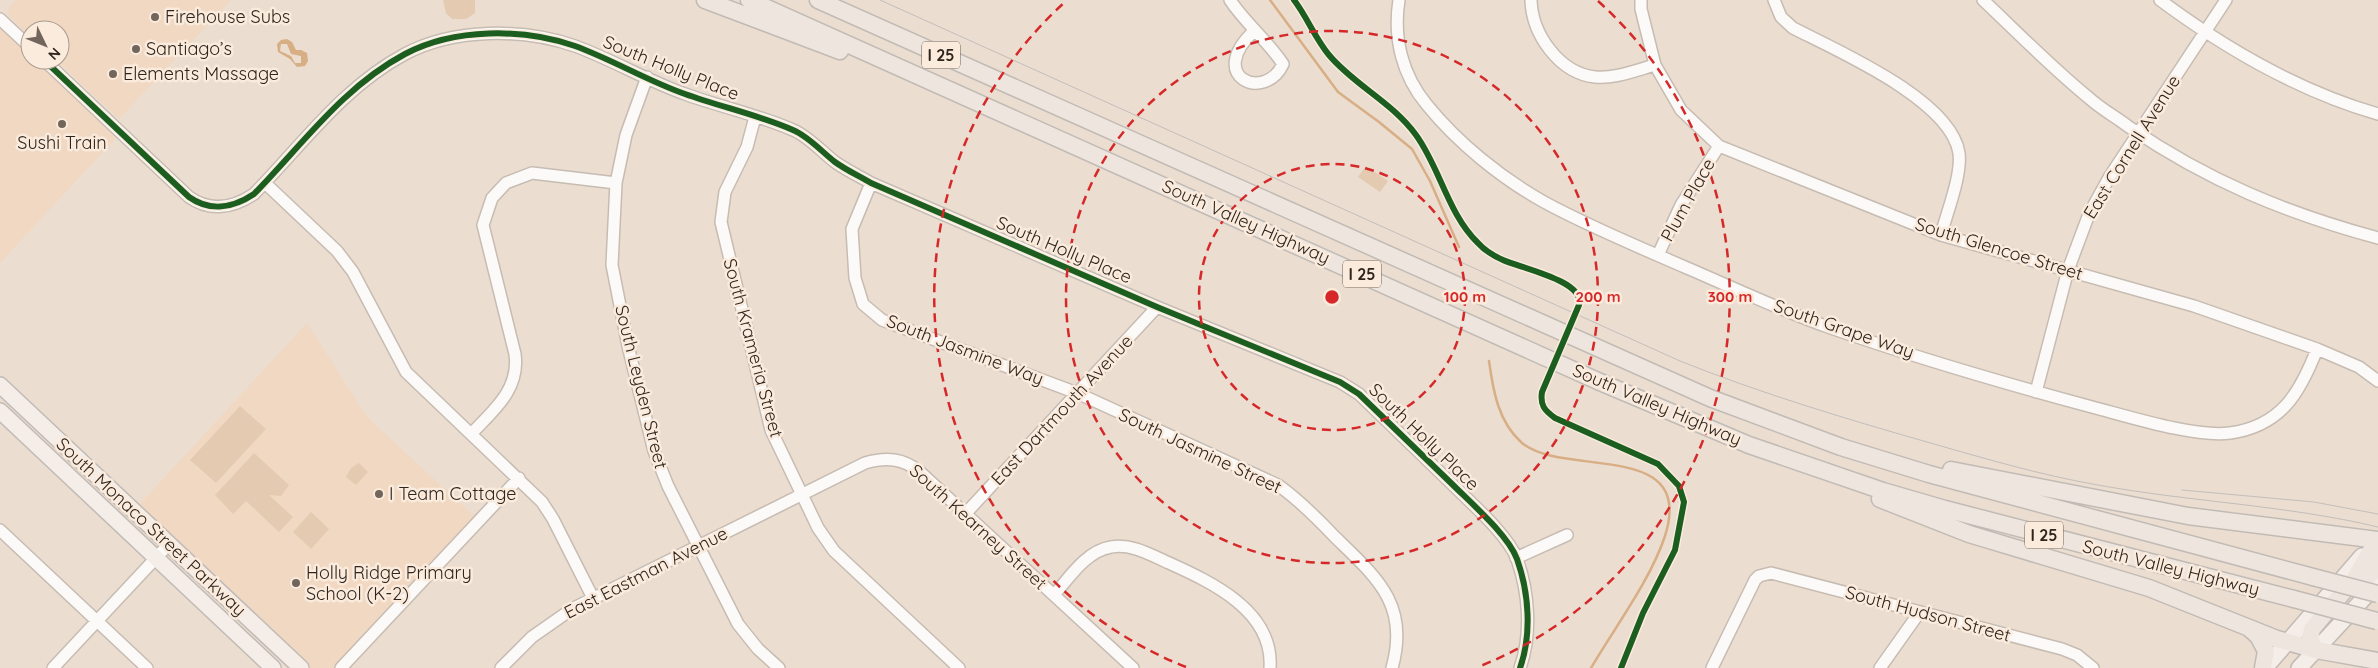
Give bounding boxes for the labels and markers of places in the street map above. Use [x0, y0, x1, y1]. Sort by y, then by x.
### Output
place label: Firehouse Subs [165, 5, 290, 28]
marker: Firehouse Subs [149, 11, 161, 23]
place label: Santiago’s [146, 37, 232, 60]
marker: Santiago’s [130, 43, 142, 55]
place label: Elements Massage [123, 62, 279, 85]
marker: Elements Massage [107, 68, 119, 80]
marker: Sushi Train [56, 118, 68, 130]
place label: Sushi Train [17, 131, 107, 154]
centre of rings [1323, 288, 1341, 306]
place label: I Team Cottage [389, 482, 516, 505]
marker: I Team Cottage [373, 488, 385, 500]
place label: Holly Ridge Primary School (K-2) [306, 561, 472, 605]
marker: Holly Ridge Primary School (K-2) [290, 577, 302, 589]

